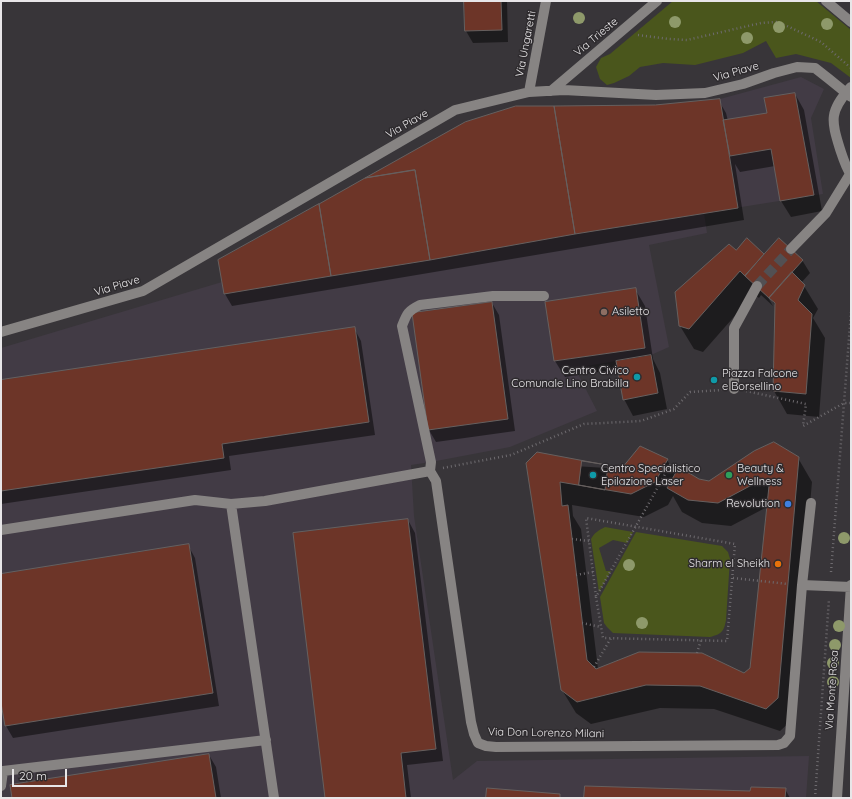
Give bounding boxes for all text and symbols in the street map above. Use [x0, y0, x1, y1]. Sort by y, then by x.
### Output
street label: Via Ungaretti [513, 10, 539, 78]
street label: Via Trieste [571, 15, 621, 59]
street label: Via Piave [712, 59, 760, 85]
street label: Via Piave [383, 107, 431, 141]
street label: Via Piave [93, 273, 141, 299]
place label: Asiletto [612, 305, 649, 319]
marker: Asiletto [599, 307, 609, 317]
place label: Centro Civico Comunale Lino Brabilla [511, 364, 629, 390]
place label: Piazza Falcone e Borsellino [722, 367, 798, 393]
marker: Centro Civico Comunale Lino Brabilla [632, 372, 642, 382]
marker: Piazza Falcone e Borsellino [709, 375, 719, 385]
place label: Centro Specialistico Epilazione Laser [601, 462, 700, 488]
place label: Beauty & Wellness [737, 462, 784, 488]
marker: Centro Specialistico Epilazione Laser [588, 470, 598, 480]
marker: Beauty & Wellness [724, 470, 734, 480]
place label: Revolution [726, 497, 780, 511]
marker: Revolution [783, 499, 793, 509]
place label: Sharm el Sheikh [689, 557, 770, 571]
marker: Sharm el Sheikh [773, 559, 783, 569]
street label: Via Monte Rosa [823, 650, 841, 730]
street label: Via Don Lorenzo Milani [488, 725, 604, 741]
scale bar [14, 761, 69, 787]
text: 20 m [19, 768, 47, 783]

